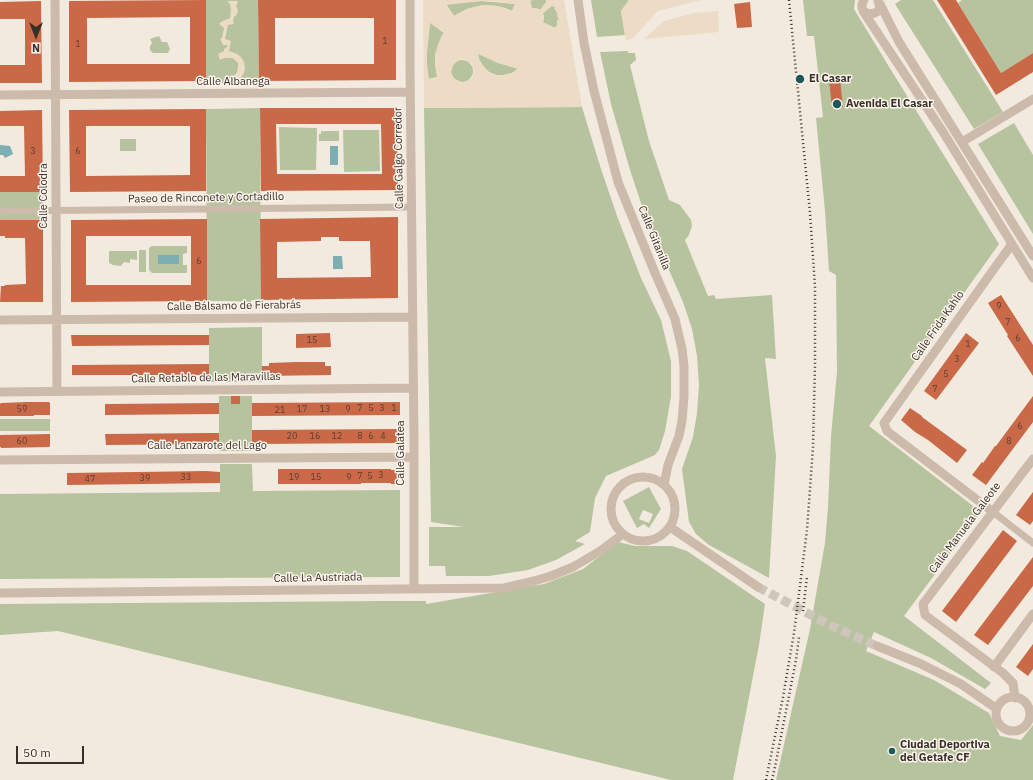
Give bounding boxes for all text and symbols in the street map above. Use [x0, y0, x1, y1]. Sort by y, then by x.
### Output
north arrow [16, 16, 56, 56]
house number: 1 [382, 36, 388, 46]
house number: 1 [75, 39, 81, 49]
text: N [32, 41, 40, 55]
place label: El Casar [809, 72, 851, 86]
marker: El Casar [794, 73, 806, 85]
street label: Calle Albanega [196, 75, 270, 89]
place label: Avenida El Casar [846, 97, 933, 111]
marker: Avenida El Casar [831, 98, 843, 110]
street label: Calle Galgo Corredor [392, 107, 406, 209]
house number: 3 [30, 146, 36, 156]
house number: 6 [75, 146, 81, 156]
street label: Calle Colodra [37, 163, 51, 229]
street label: Paseo de Rinconete y Cortadillo [128, 190, 284, 206]
street label: Calle Gitanilla [635, 204, 673, 272]
house number: 6 [196, 256, 202, 266]
street label: Calle Frida Kahlo [909, 288, 967, 364]
street label: Calle Bálsamo de Fierabrás [167, 298, 301, 314]
house number: 9 [996, 301, 1002, 311]
house number: 7 [1005, 317, 1011, 327]
house number: 6 [1015, 333, 1021, 343]
house number: 15 [307, 335, 317, 345]
house number: 1 [965, 339, 971, 349]
house number: 3 [954, 354, 960, 364]
house number: 5 [943, 369, 949, 379]
street label: Calle Retablo de las Maravillas [131, 370, 281, 386]
house number: 7 [932, 384, 938, 394]
house number: 7 [357, 403, 363, 413]
house number: 5 [368, 403, 374, 413]
house number: 3 [379, 403, 385, 413]
house number: 1 [391, 403, 397, 413]
house number: 59 [17, 404, 27, 414]
house number: 17 [297, 404, 307, 414]
house number: 13 [320, 404, 330, 414]
house number: 9 [345, 404, 351, 414]
house number: 21 [275, 405, 285, 415]
street label: Calle Galatea [394, 420, 408, 486]
house number: 6 [1017, 421, 1023, 431]
house number: 20 [287, 431, 297, 441]
house number: 16 [310, 431, 320, 441]
house number: 12 [332, 431, 342, 441]
house number: 8 [357, 431, 363, 441]
house number: 6 [368, 431, 374, 441]
house number: 4 [380, 431, 386, 441]
house number: 60 [17, 436, 27, 446]
house number: 8 [1006, 436, 1012, 446]
street label: Calle Lanzarote del Lago [147, 439, 267, 453]
house number: 3 [378, 470, 384, 480]
house number: 7 [357, 471, 363, 481]
house number: 5 [367, 471, 373, 481]
house number: 33 [181, 472, 191, 482]
house number: 19 [289, 472, 299, 482]
house number: 15 [311, 472, 321, 482]
house number: 9 [346, 472, 352, 482]
house number: 39 [140, 473, 150, 483]
house number: 47 [85, 474, 95, 484]
street label: Calle Manuela Galeote [926, 480, 1004, 576]
street label: Calle La Austriada [274, 571, 362, 585]
scale bar [18, 738, 86, 764]
place label: Ciudad Deportiva del Getafe CF [900, 738, 990, 764]
text: 50 m [23, 745, 51, 760]
marker: Ciudad Deportiva del Getafe CF [887, 746, 897, 756]

